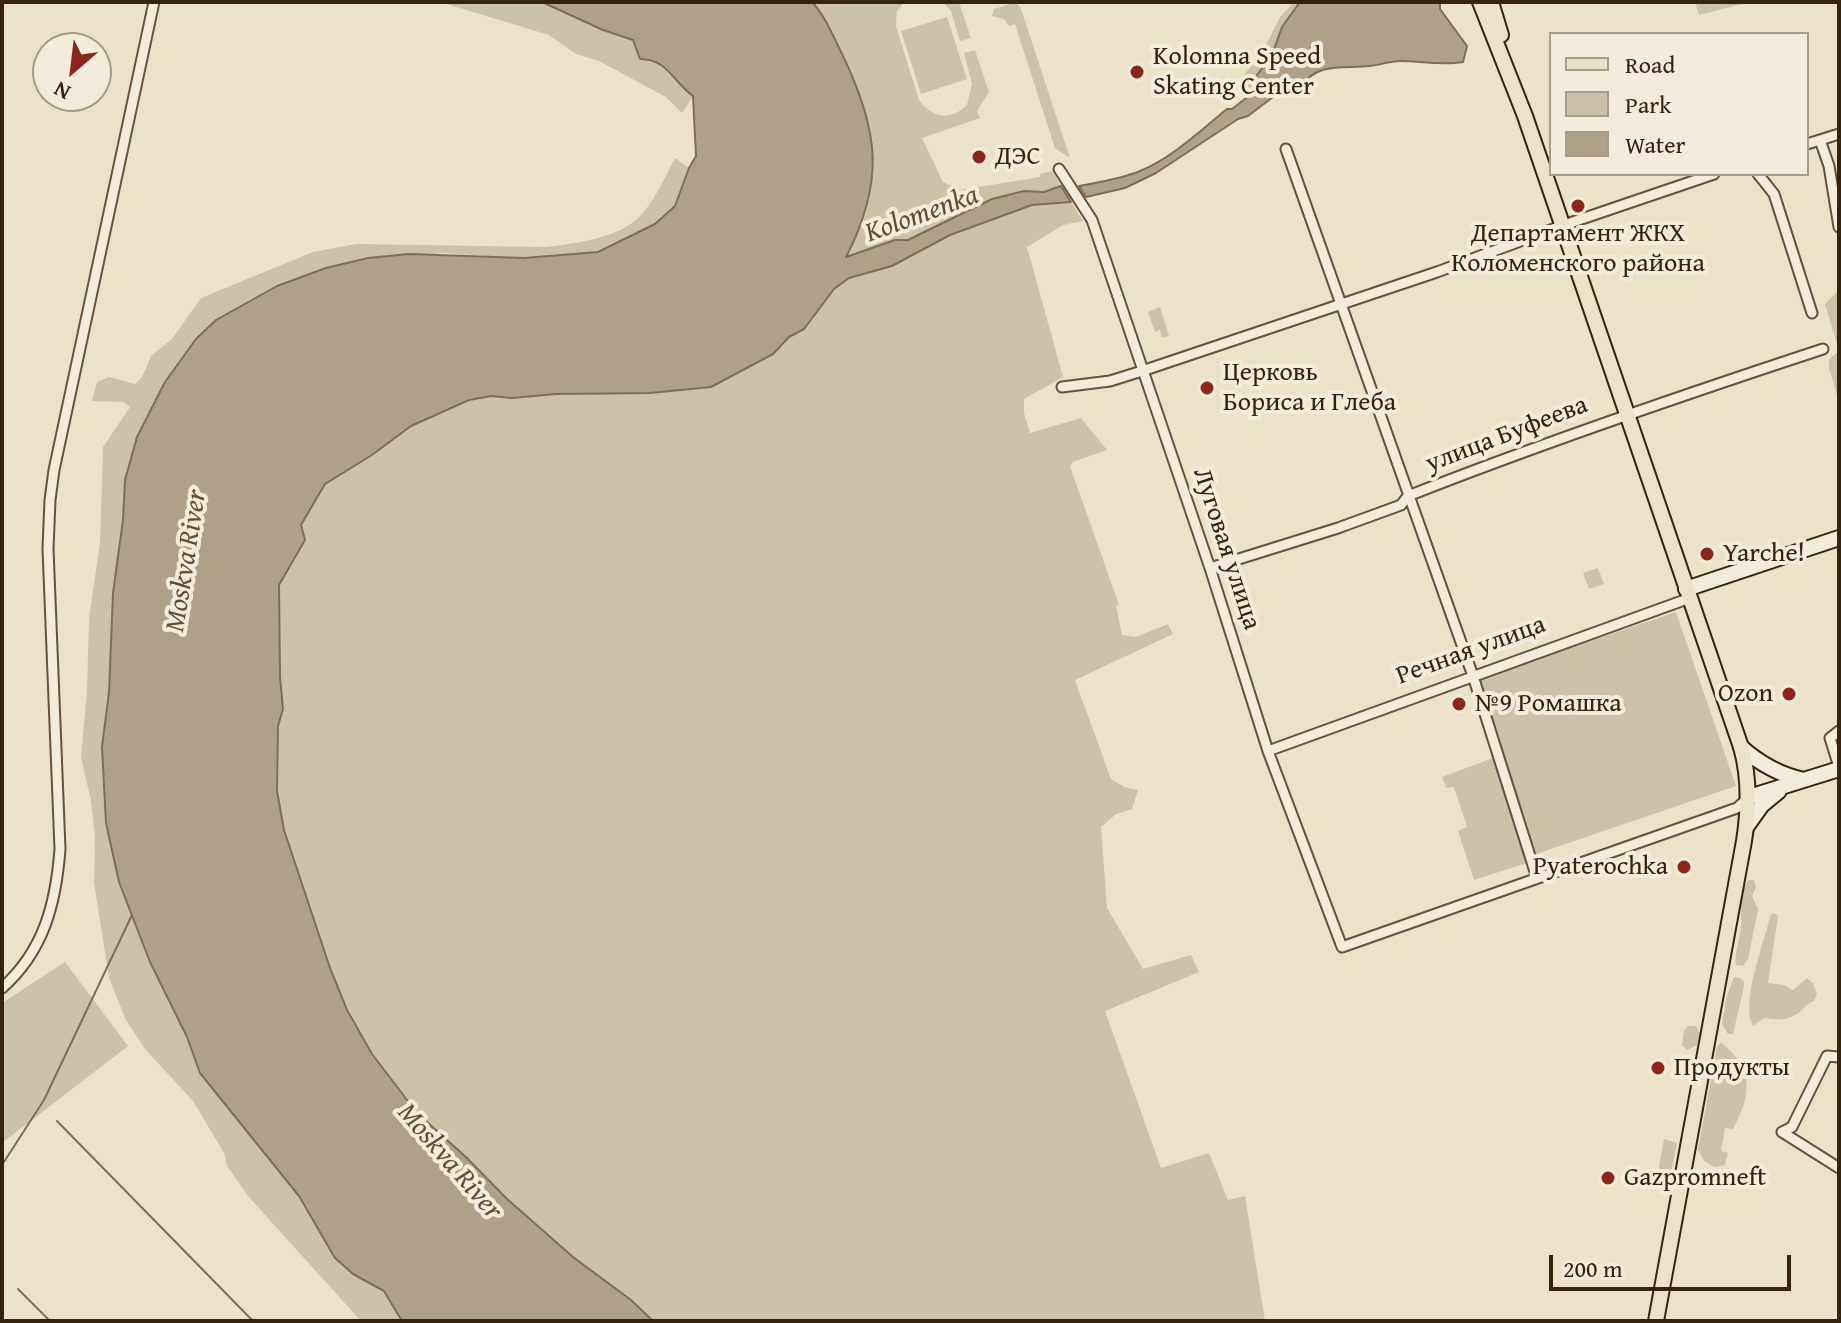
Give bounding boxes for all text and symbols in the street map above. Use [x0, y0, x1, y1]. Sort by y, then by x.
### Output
north arrow [32, 32, 112, 112]
legend [1549, 32, 1809, 176]
place label: Kolomna Speed Skating Center [1153, 41, 1321, 102]
text: Road [1625, 47, 1675, 82]
marker: Kolomna Speed Skating Center [1128, 63, 1146, 81]
text: N [48, 74, 76, 109]
text: Park [1625, 87, 1671, 122]
text: Water [1625, 127, 1685, 162]
place label: ДЭС [995, 141, 1041, 173]
marker: ДЭС [970, 148, 988, 166]
water label: Kolomenka [861, 179, 983, 251]
marker: Департамент ЖКХ Коломенского района [1569, 197, 1587, 215]
place label: Департамент ЖКХ Коломенского района [1451, 218, 1705, 280]
place label: Церковь Бориса и Глеба [1223, 357, 1396, 418]
marker: Церковь Бориса и Глеба [1198, 379, 1216, 397]
street label: улица Буфеева [1422, 390, 1592, 480]
street label: Луговая улица [1185, 464, 1267, 634]
water label: Moskva River [159, 488, 215, 634]
place label: Yarche! [1723, 538, 1805, 570]
marker: Yarche! [1698, 545, 1716, 563]
street label: Речная улица [1392, 610, 1550, 692]
place label: Ozon [1718, 678, 1773, 710]
marker: Ozon [1780, 685, 1798, 703]
place label: №9 Ромашка [1475, 688, 1622, 720]
marker: №9 Ромашка [1450, 695, 1468, 713]
place label: Pyaterochka [1533, 851, 1668, 883]
marker: Pyaterochka [1675, 858, 1693, 876]
place label: Продукты [1674, 1052, 1790, 1084]
marker: Продукты [1649, 1059, 1667, 1077]
water label: Moskva River [389, 1097, 509, 1227]
place label: Gazpromneft [1624, 1162, 1766, 1194]
marker: Gazpromneft [1599, 1169, 1617, 1187]
scale bar [1553, 1239, 1795, 1289]
text: 200 m [1563, 1251, 1623, 1286]

